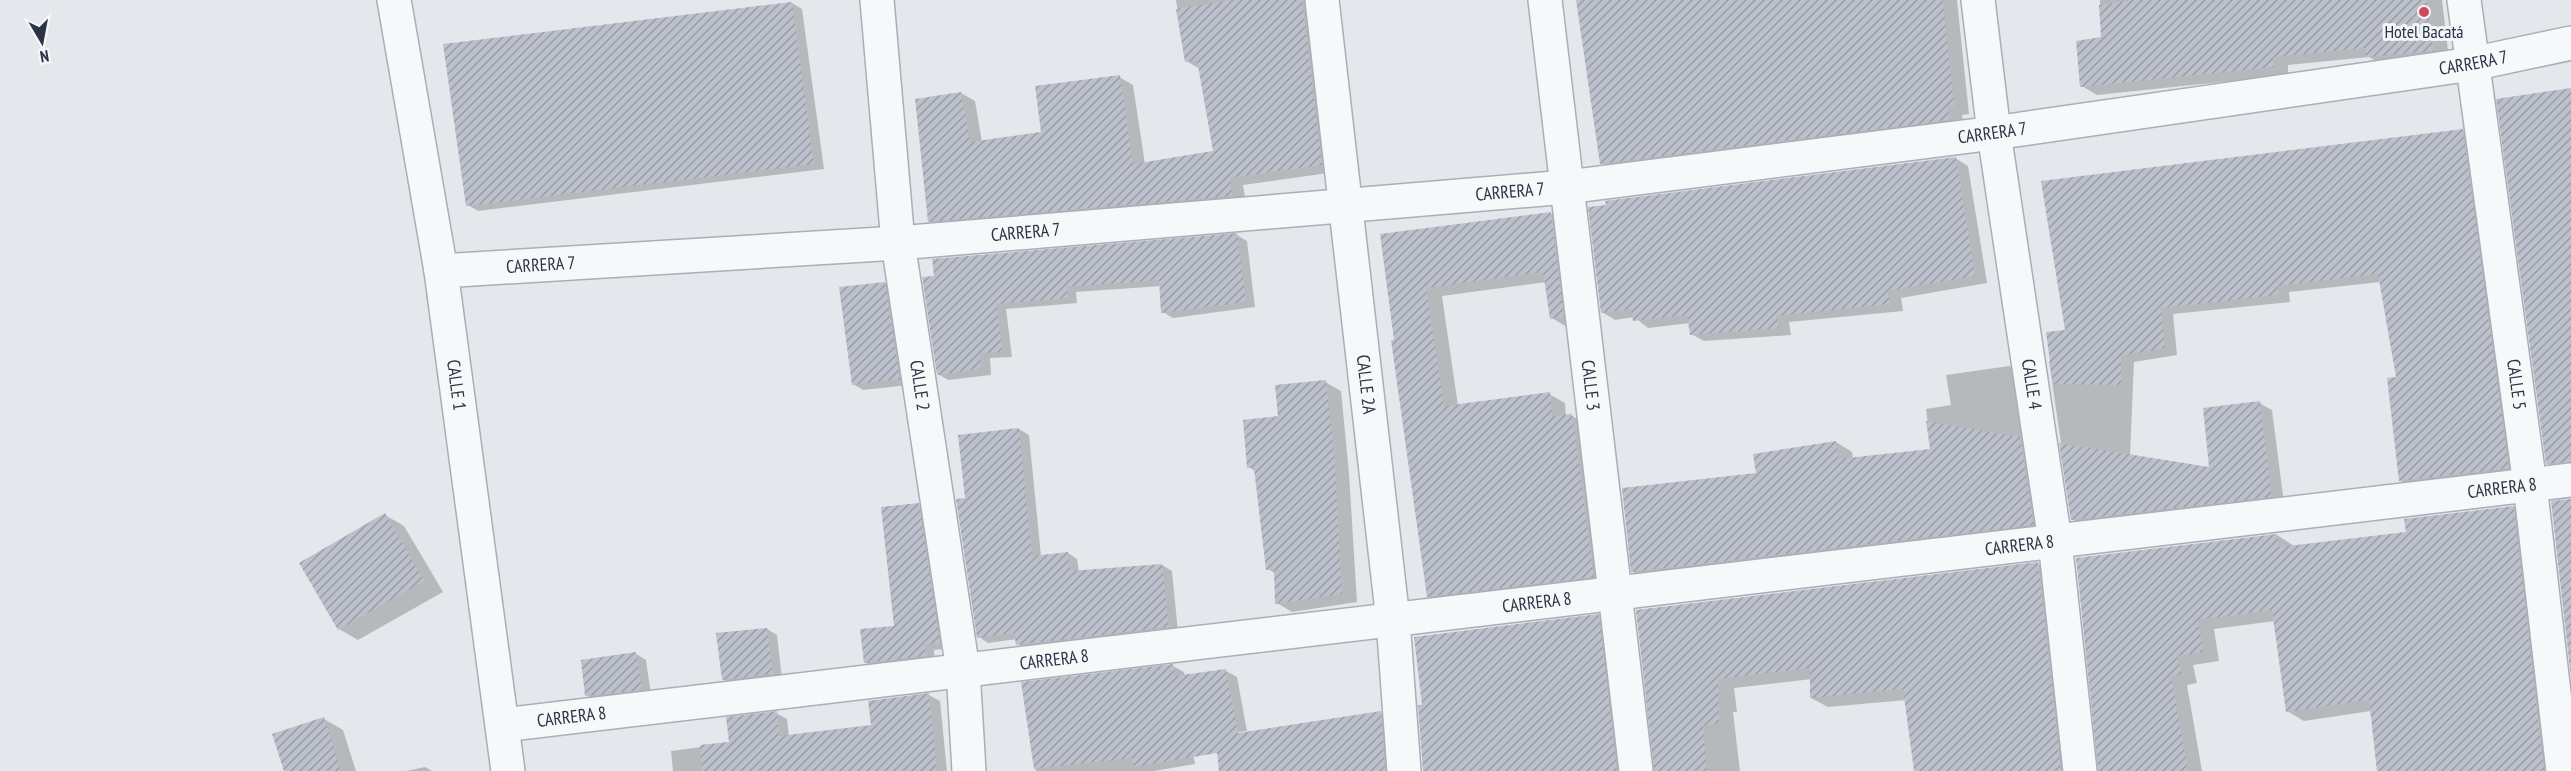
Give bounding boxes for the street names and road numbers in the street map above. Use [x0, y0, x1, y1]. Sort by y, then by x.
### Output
street label: CARRERA 7 [2437, 45, 2510, 80]
street label: CARRERA 7 [1956, 116, 2028, 148]
street label: CARRERA 7 [1474, 177, 1546, 206]
street label: CARRERA 7 [990, 217, 1061, 246]
street label: CARRERA 7 [505, 251, 576, 278]
street label: CALLE 2A [1352, 354, 1381, 416]
street label: CALLE 4 [2017, 357, 2047, 411]
street label: CALLE 1 [442, 358, 472, 412]
street label: CALLE 2 [905, 358, 935, 412]
street label: CALLE 5 [2502, 358, 2532, 411]
street label: CALLE 3 [1577, 359, 1605, 412]
street label: CARRERA 8 [2466, 472, 2538, 503]
street label: CARRERA 8 [1984, 529, 2055, 560]
street label: CARRERA 8 [1501, 587, 1573, 618]
street label: CARRERA 8 [1018, 644, 1090, 675]
street label: CARRERA 8 [536, 701, 607, 732]

